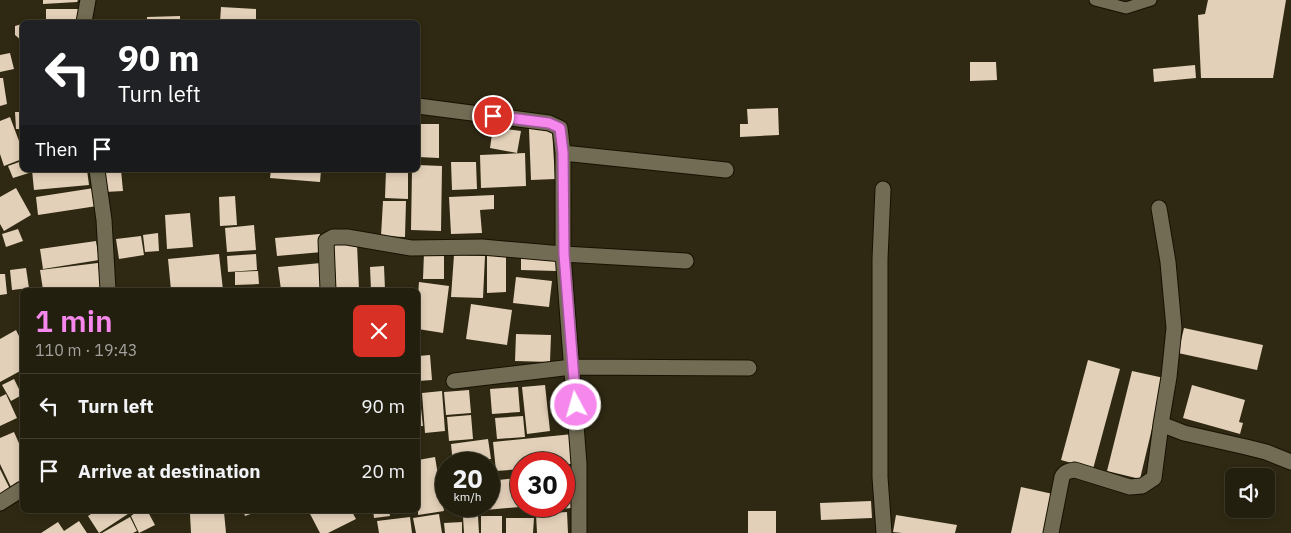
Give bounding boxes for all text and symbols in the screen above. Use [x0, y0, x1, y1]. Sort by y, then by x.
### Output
text: 90 m [118, 35, 200, 81]
icon: left [35, 40, 100, 105]
text: Turn left [118, 79, 201, 108]
pin [472, 95, 514, 137]
icon: arrive [479, 102, 507, 130]
icon: arrive [88, 135, 116, 163]
text: Then [35, 137, 78, 161]
text: 1 min [35, 301, 113, 340]
button: close [353, 305, 405, 357]
text: 110 m · 19:43 [35, 340, 137, 360]
position arrow [549, 378, 601, 430]
icon: left [35, 392, 63, 420]
text: Turn left [78, 394, 154, 418]
text: 90 m [361, 394, 405, 418]
speed limit sign: 30 [510, 452, 575, 517]
icon: arrive [35, 457, 63, 485]
text: Arrive at destination [78, 459, 261, 483]
text: 20 m [361, 459, 405, 483]
text: 20 [452, 462, 483, 495]
map controls [1225, 468, 1275, 518]
button: sound [1225, 468, 1275, 518]
text: km/h [453, 489, 482, 504]

